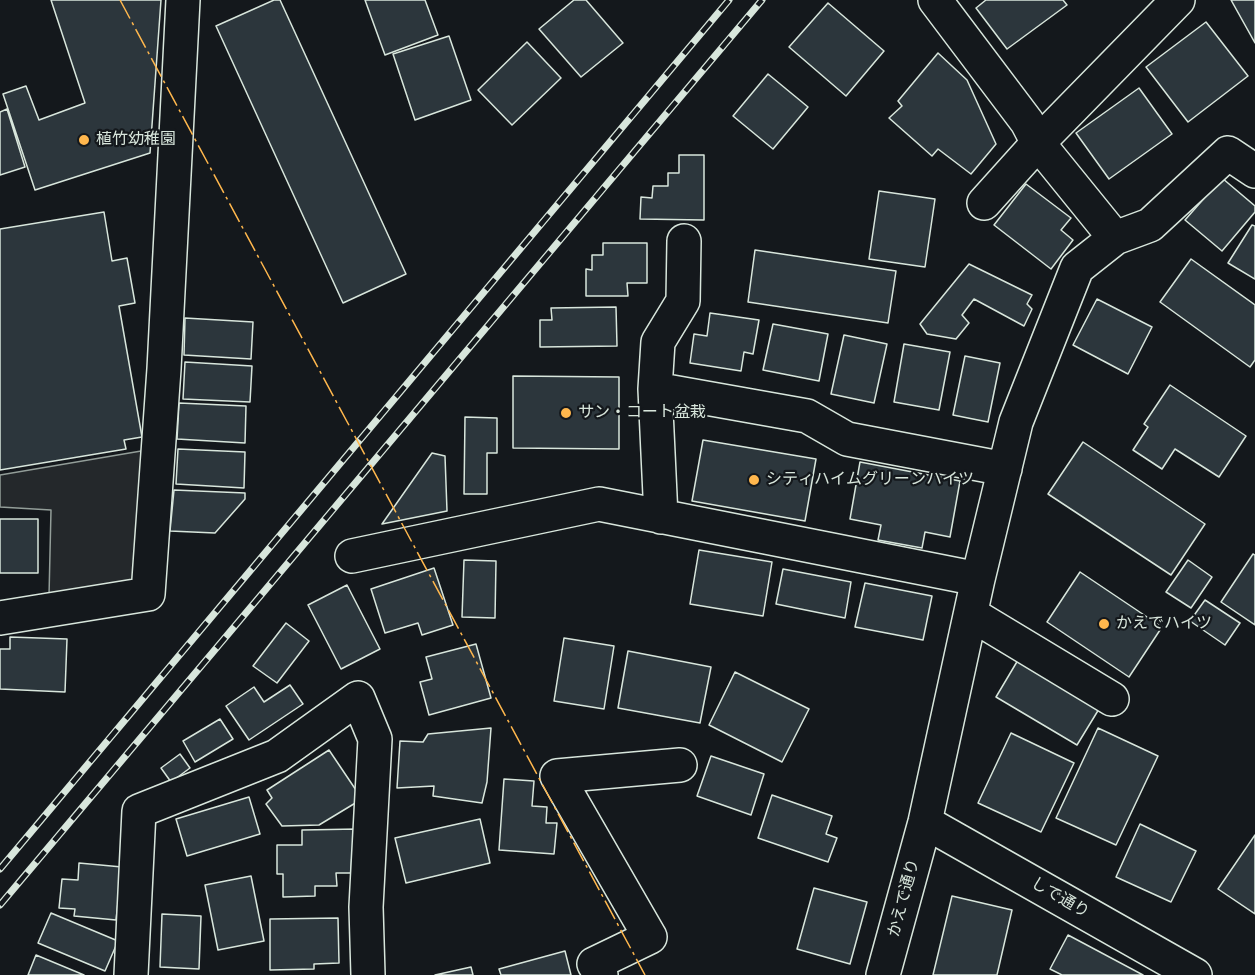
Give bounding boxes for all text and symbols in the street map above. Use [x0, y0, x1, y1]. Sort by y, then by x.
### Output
place label: 植竹幼稚園 [96, 130, 176, 150]
marker: 植竹幼稚園 [77, 133, 91, 147]
place label: サン・コート盆栽 [578, 403, 706, 423]
marker: サン・コート盆栽 [559, 406, 573, 420]
place label: シティハイムグリーンハイツ [766, 470, 974, 490]
marker: シティハイムグリーンハイツ [747, 473, 761, 487]
place label: かえでハイツ [1116, 614, 1212, 634]
marker: かえでハイツ [1097, 617, 1111, 631]
street label: かえで通り [884, 857, 924, 939]
street label: しで通り [1027, 874, 1093, 922]

